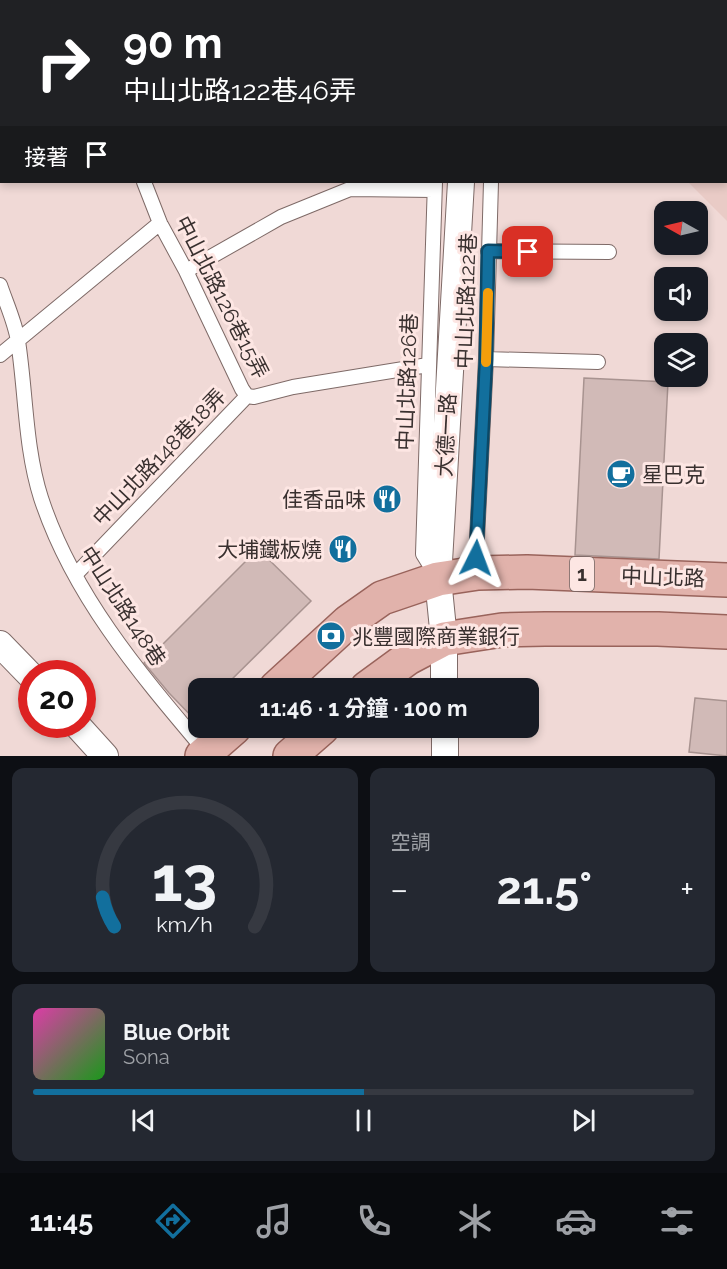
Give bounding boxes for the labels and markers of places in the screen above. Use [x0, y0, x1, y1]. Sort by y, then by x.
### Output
pin [502, 226, 553, 277]
cafe icon: 星巴克 [605, 458, 637, 490]
place label: 星巴克 [642, 462, 705, 487]
restaurant icon: 佳香品味 [371, 483, 403, 515]
place label: 佳香品味 [282, 487, 366, 512]
restaurant icon: 大埔鐵板燒 [327, 533, 359, 565]
place label: 大埔鐵板燒 [217, 537, 322, 562]
bank icon: 兆豐國際商業銀行 [315, 620, 347, 652]
place label: 兆豐國際商業銀行 [352, 624, 520, 649]

